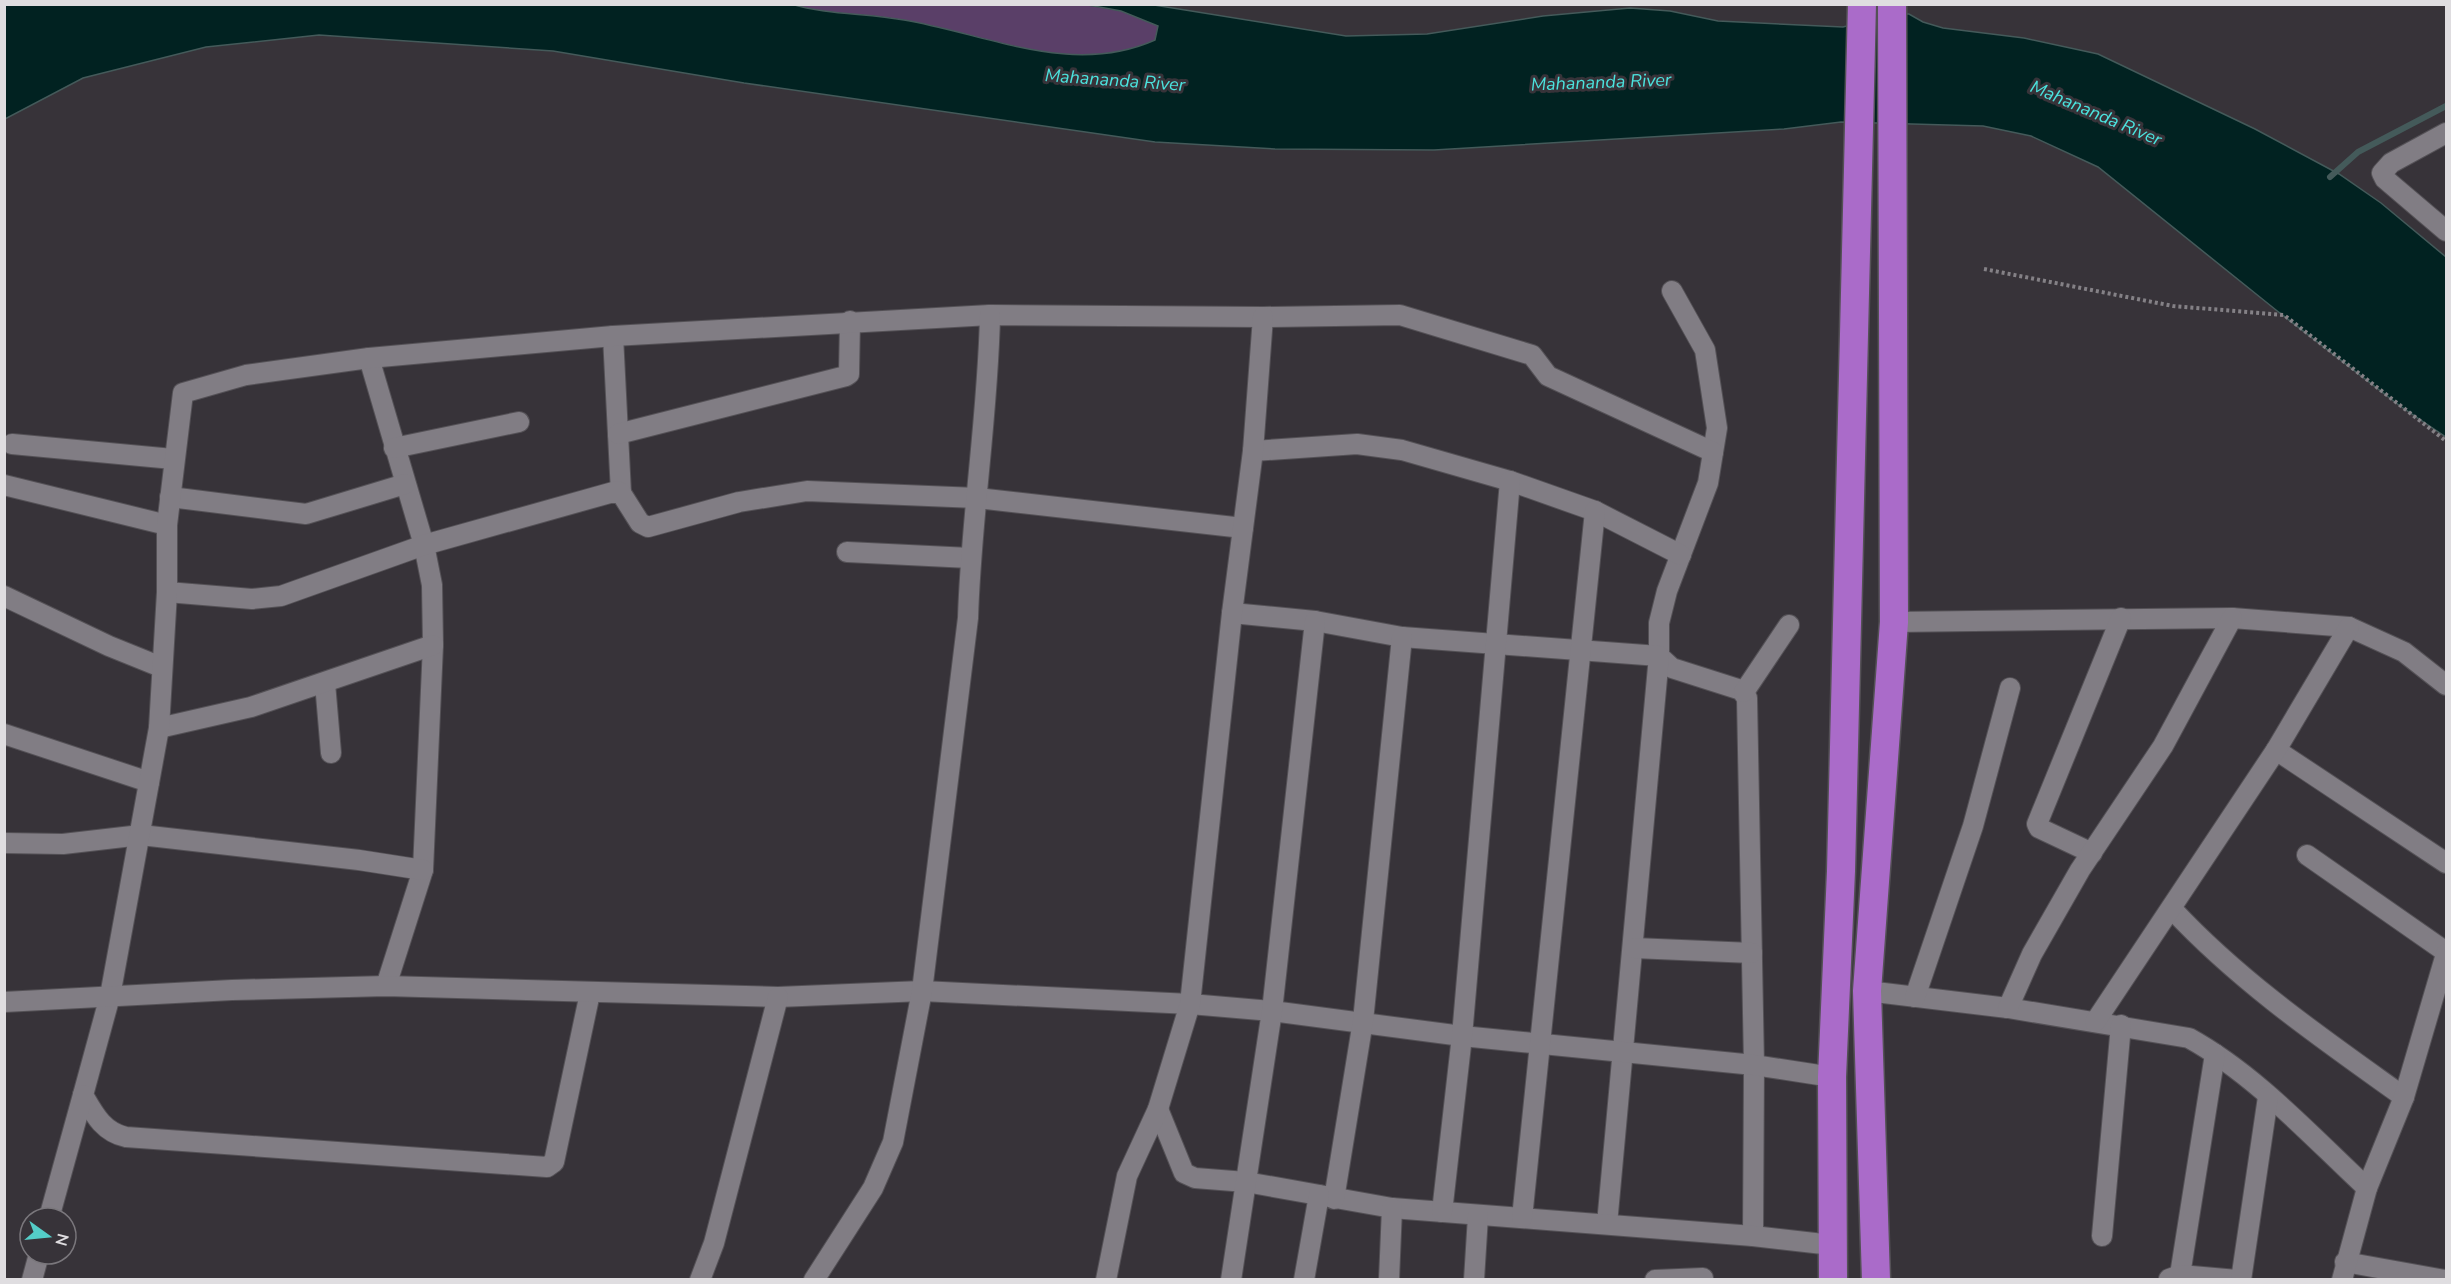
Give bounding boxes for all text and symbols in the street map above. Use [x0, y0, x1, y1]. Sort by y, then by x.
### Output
water label: Mahananda River [1044, 63, 1187, 97]
water label: Mahananda River [1530, 68, 1672, 96]
water label: Mahananda River [2027, 74, 2166, 152]
north arrow [18, 1206, 78, 1266]
text: N [49, 1231, 74, 1248]

